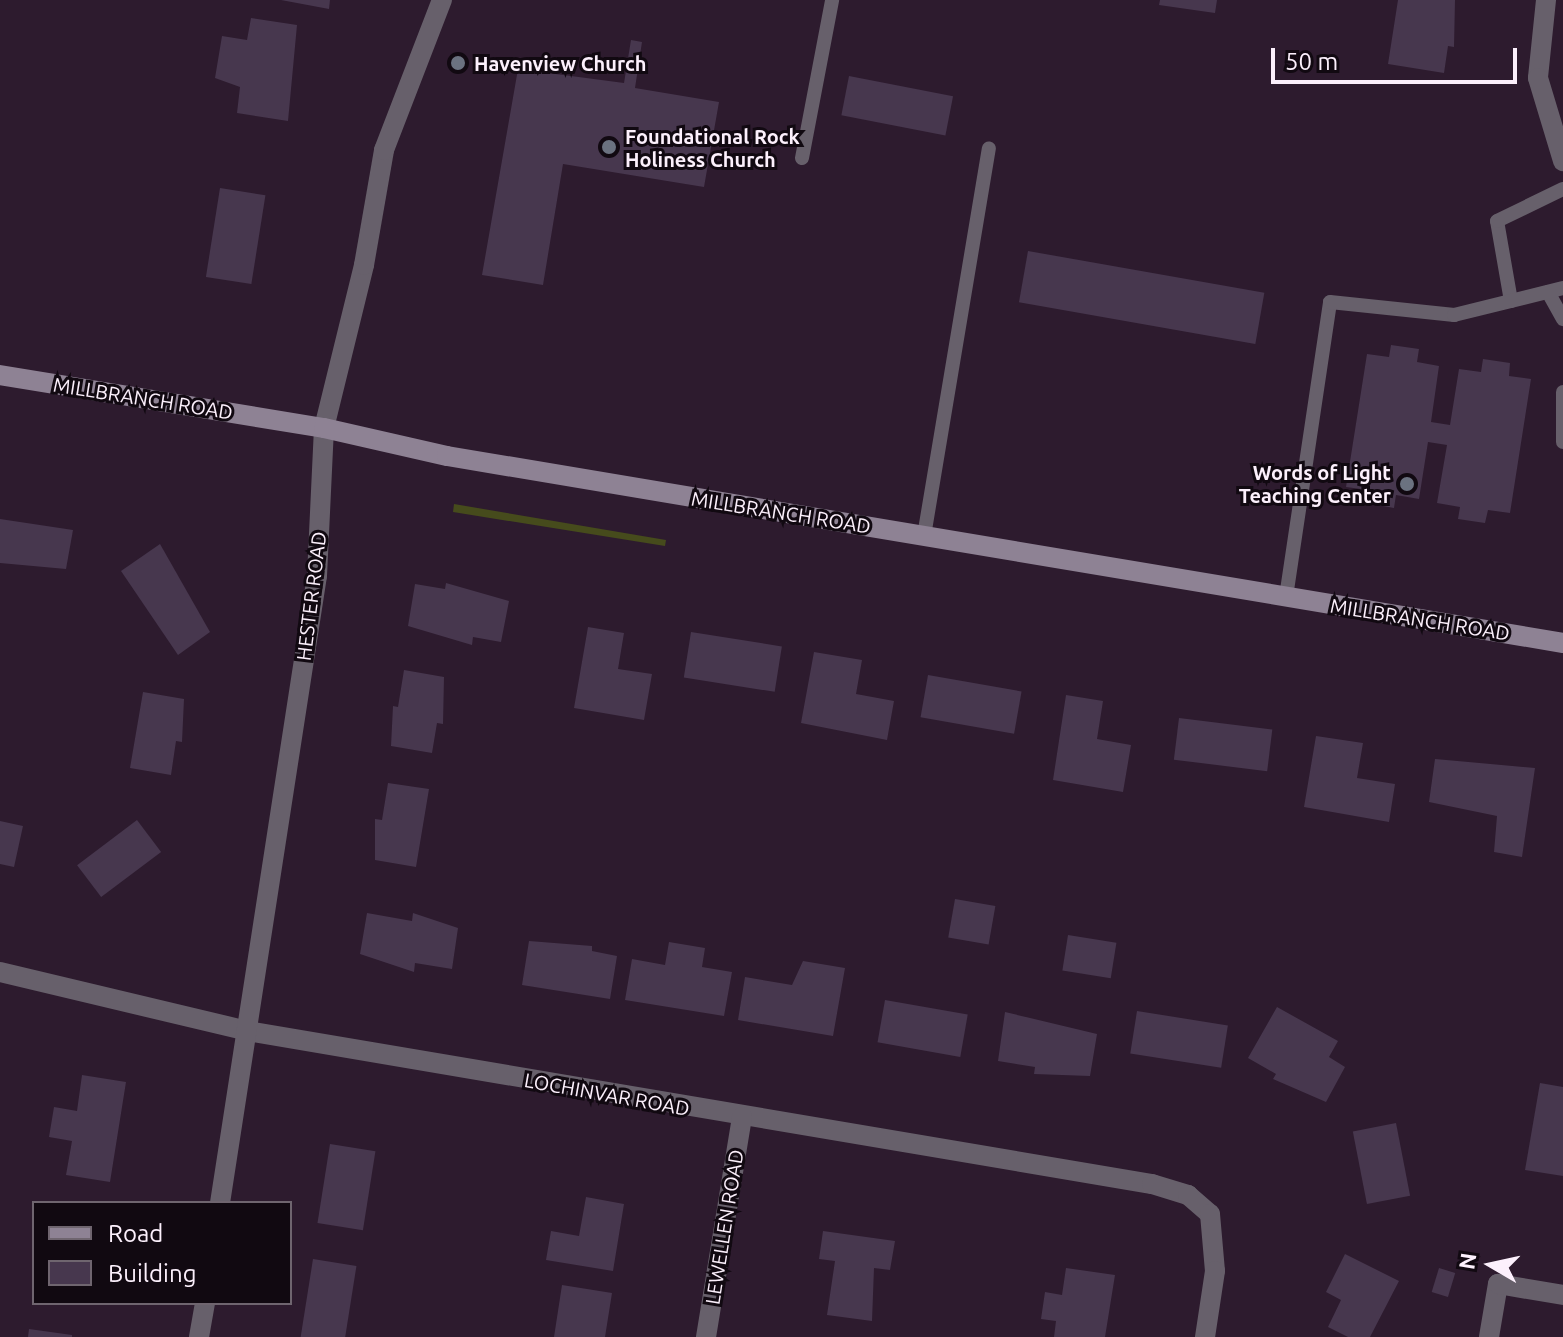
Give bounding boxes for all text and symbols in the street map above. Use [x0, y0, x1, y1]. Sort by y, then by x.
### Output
scale bar [1275, 32, 1521, 82]
text: 50 m [1285, 48, 1338, 75]
place label: Havenview Church [474, 51, 647, 75]
marker: Havenview Church [449, 54, 467, 72]
place label: Foundational Rock Holiness Church [625, 124, 800, 171]
marker: Foundational Rock Holiness Church [600, 138, 618, 156]
street label: MILLBRANCH ROAD [51, 372, 235, 424]
place label: Words of Light Teaching Center [1239, 460, 1391, 507]
marker: Words of Light Teaching Center [1398, 475, 1416, 493]
street label: MILLBRANCH ROAD [689, 486, 873, 538]
street label: HESTER ROAD [291, 530, 331, 662]
street label: MILLBRANCH ROAD [1328, 593, 1512, 645]
street label: LOCHINVAR ROAD [523, 1068, 691, 1120]
street label: LEWELLEN ROAD [700, 1148, 748, 1306]
legend [32, 1201, 292, 1305]
text: Road [108, 1220, 163, 1247]
north arrow [1451, 1225, 1531, 1305]
text: N [1453, 1251, 1480, 1271]
text: Building [108, 1260, 196, 1287]

